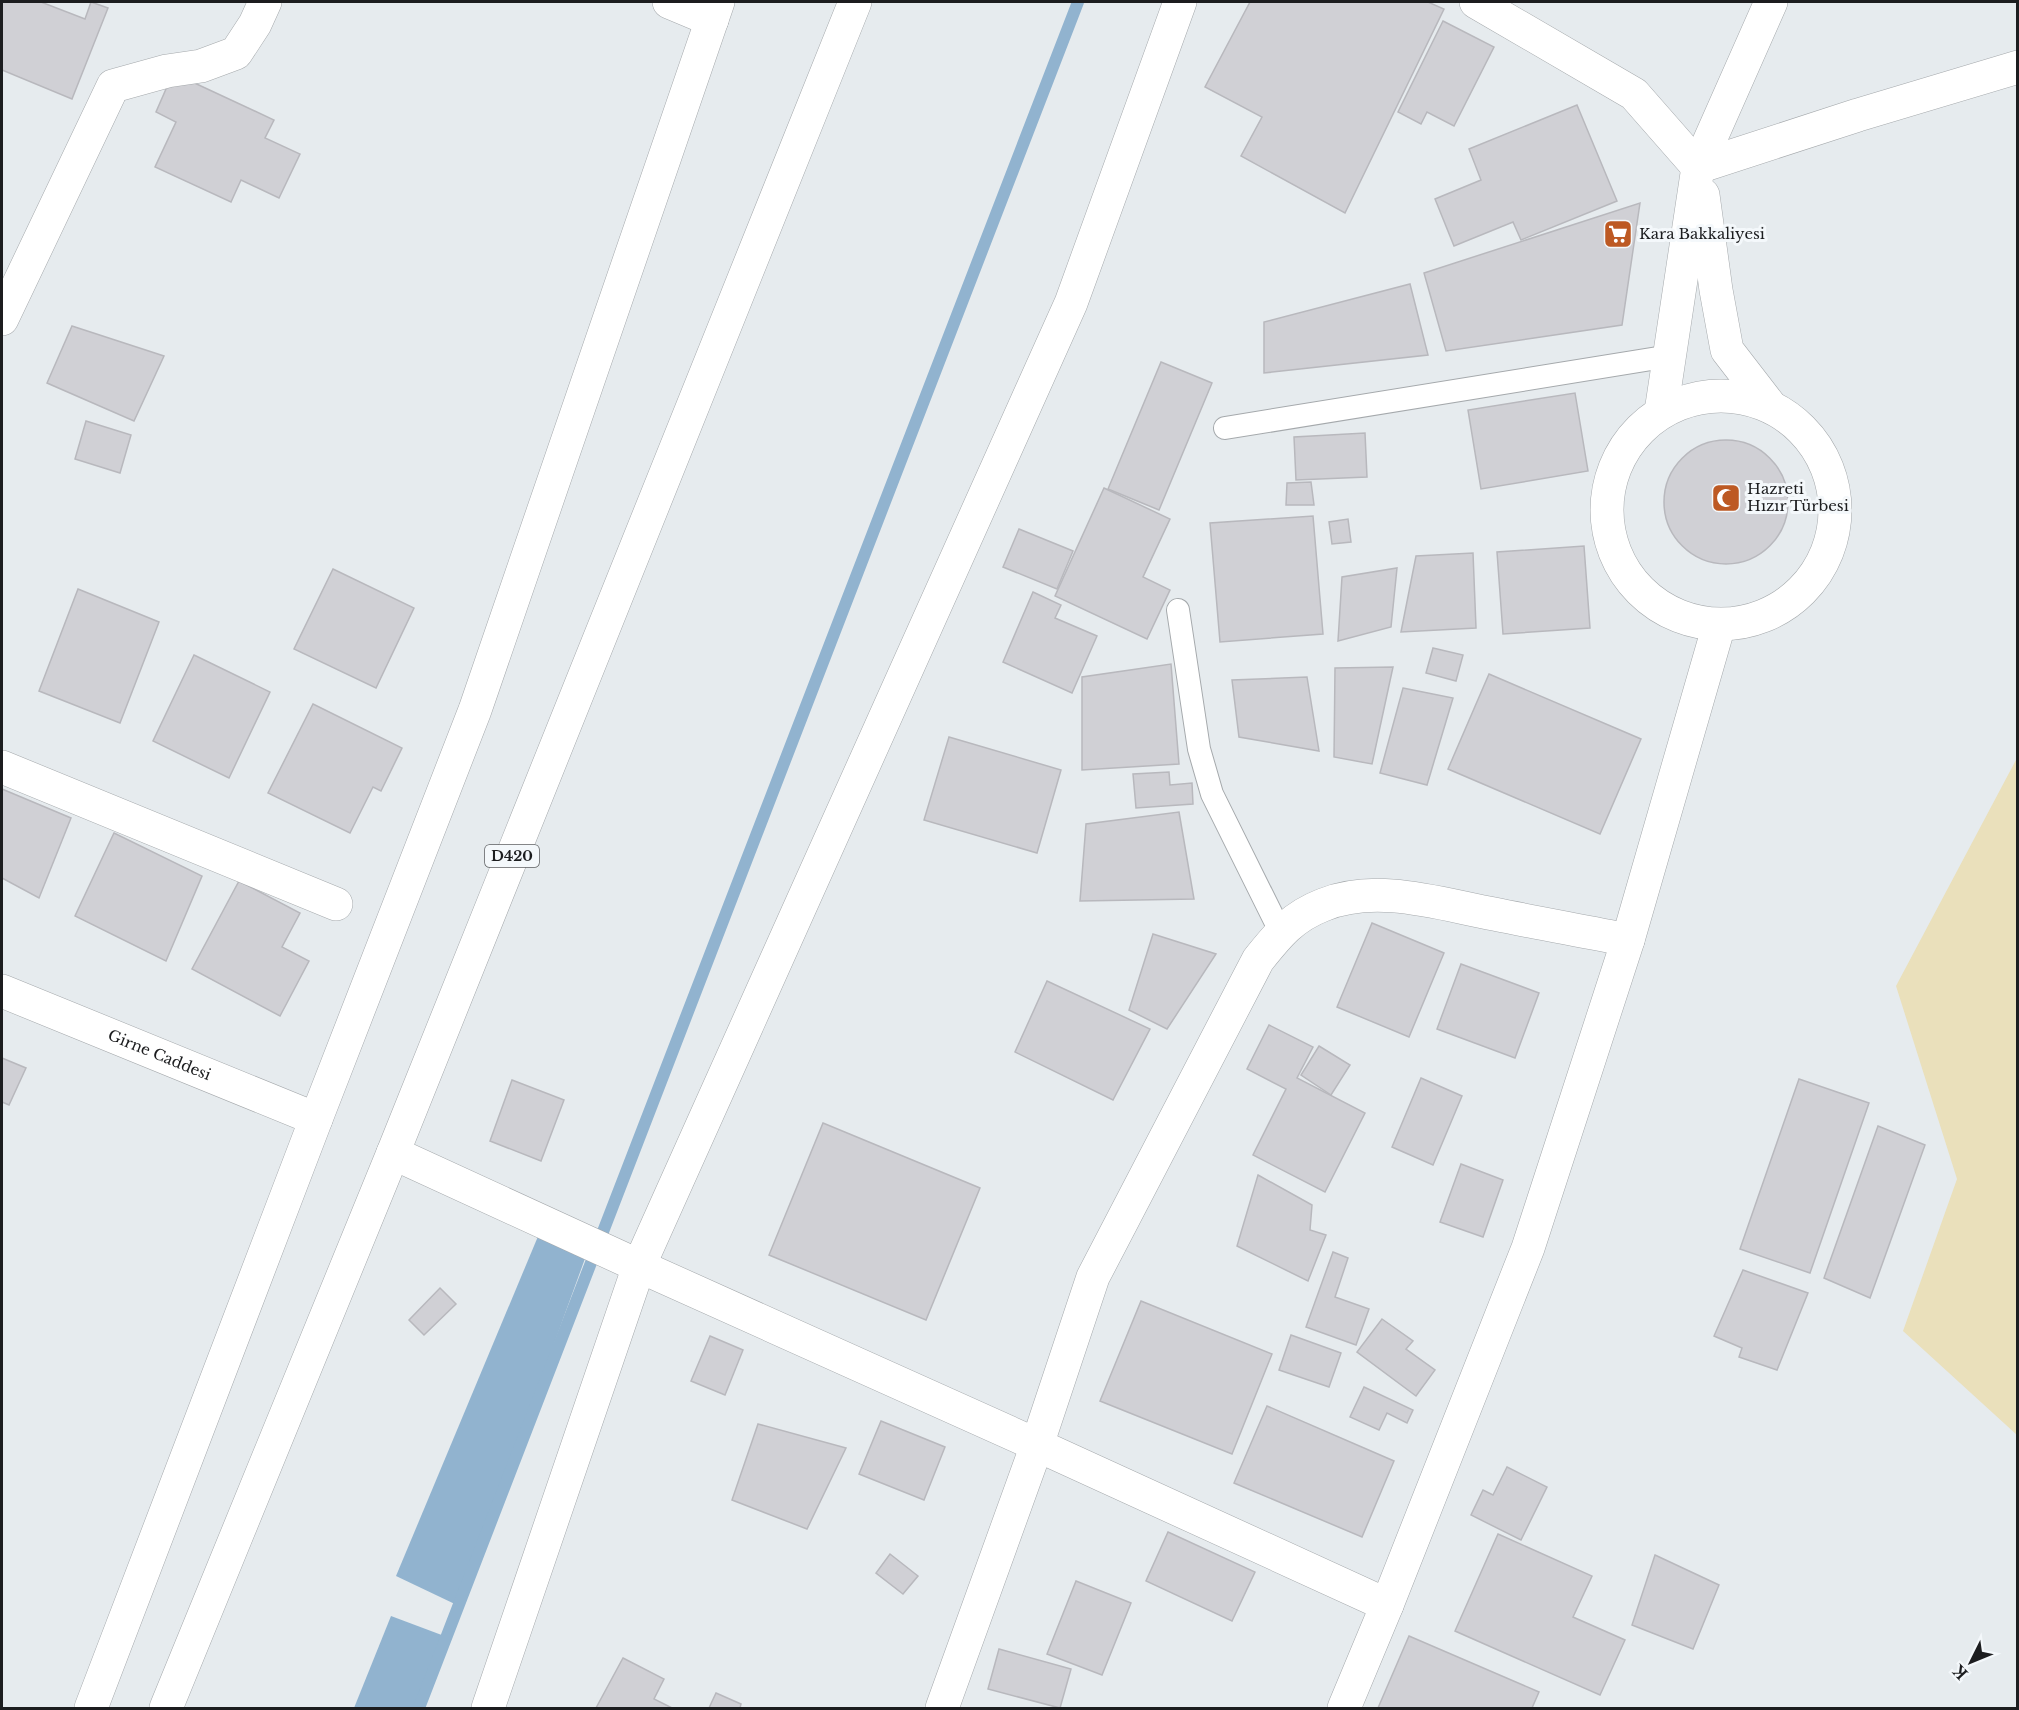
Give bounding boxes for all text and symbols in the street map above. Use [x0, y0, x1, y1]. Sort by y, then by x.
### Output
supermarket icon: Kara Bakkaliyesi [1602, 218, 1634, 250]
place label: Kara Bakkaliyesi [1639, 224, 1765, 243]
place label: Hazreti Hızır Türbesi [1747, 479, 1849, 515]
mosque icon: Hazreti Hızır Türbesi [1710, 482, 1742, 514]
road number: D420 [485, 845, 539, 867]
street label: Girne Caddesi [105, 1025, 214, 1084]
north arrow [1941, 1632, 2001, 1692]
text: K [1948, 1660, 1972, 1684]

